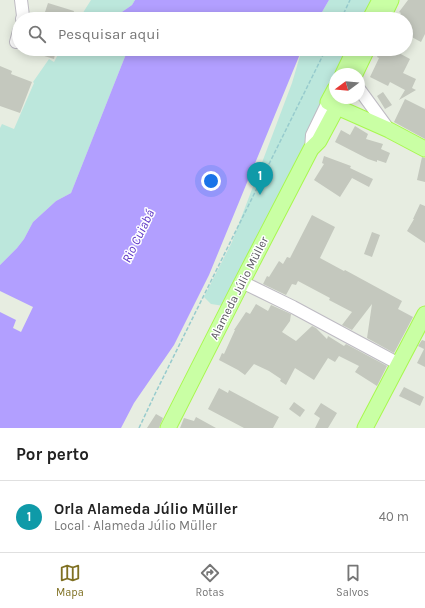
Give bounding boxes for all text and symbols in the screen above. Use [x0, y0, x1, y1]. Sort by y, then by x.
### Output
search box [12, 12, 413, 56]
icon: search [26, 23, 48, 45]
text: Pesquisar aqui [58, 25, 160, 43]
north arrow [329, 68, 365, 104]
pin: 1 [247, 162, 273, 195]
your location [201, 171, 221, 191]
water label: Rio Cuiabá [119, 206, 158, 265]
street label: Alameda Júlio Müller [207, 233, 271, 342]
text: Por perto [16, 444, 89, 464]
text: Orla Alameda Júlio Müller [54, 500, 237, 518]
text: 1 [27, 509, 31, 524]
text: 40 m [379, 509, 409, 524]
text: Local · Alameda Júlio Müller [54, 518, 217, 533]
tab: Mapa [56, 562, 84, 599]
tab: Rotas [196, 562, 224, 599]
tab: Salvos [336, 562, 369, 599]

